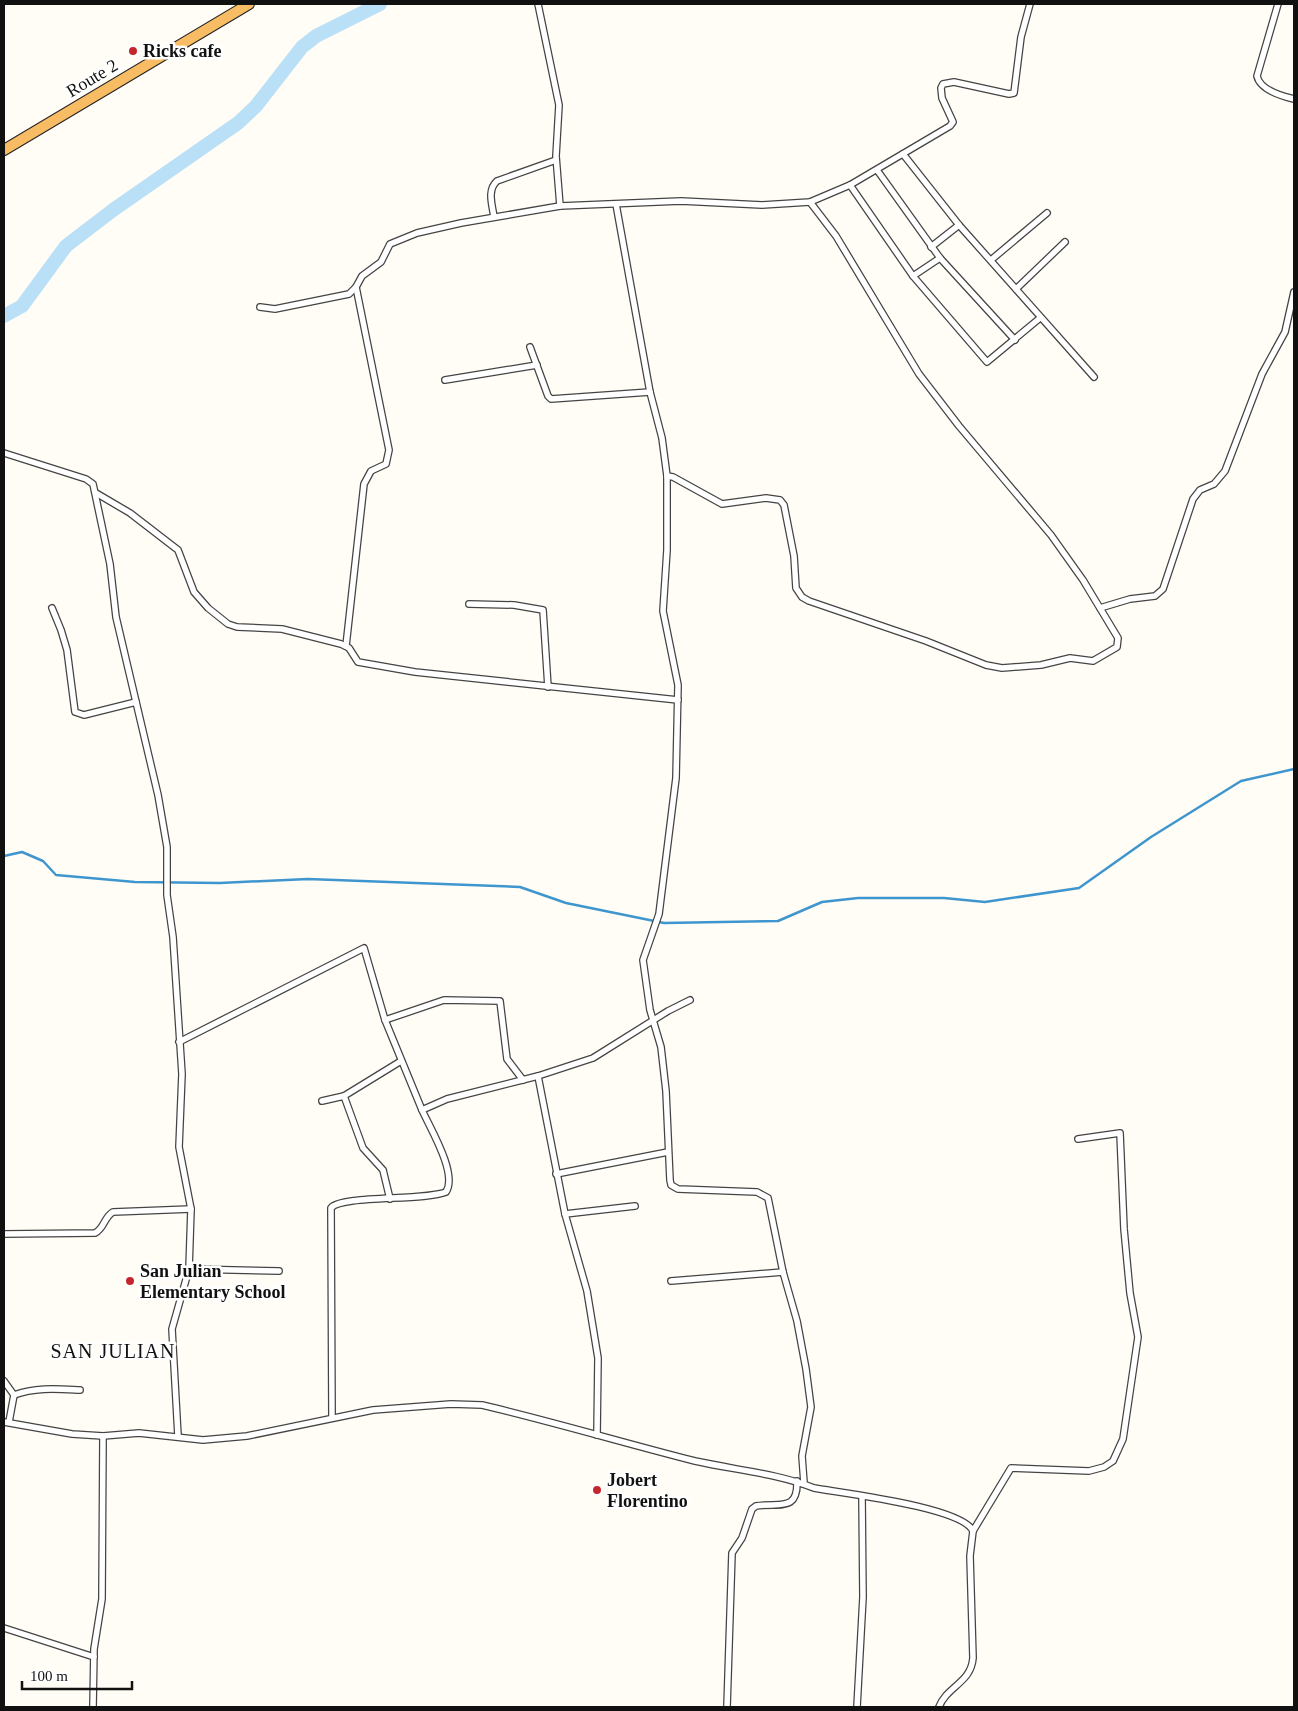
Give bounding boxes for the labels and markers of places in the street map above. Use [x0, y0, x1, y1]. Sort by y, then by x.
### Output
place label: Ricks cafe [143, 41, 221, 61]
marker: Ricks cafe [127, 45, 139, 57]
place label: San Julian Elementary School [140, 1261, 286, 1302]
marker: San Julian Elementary School [124, 1275, 136, 1287]
place label: Jobert Florentino [607, 1470, 688, 1511]
marker: Jobert Florentino [591, 1484, 603, 1496]

